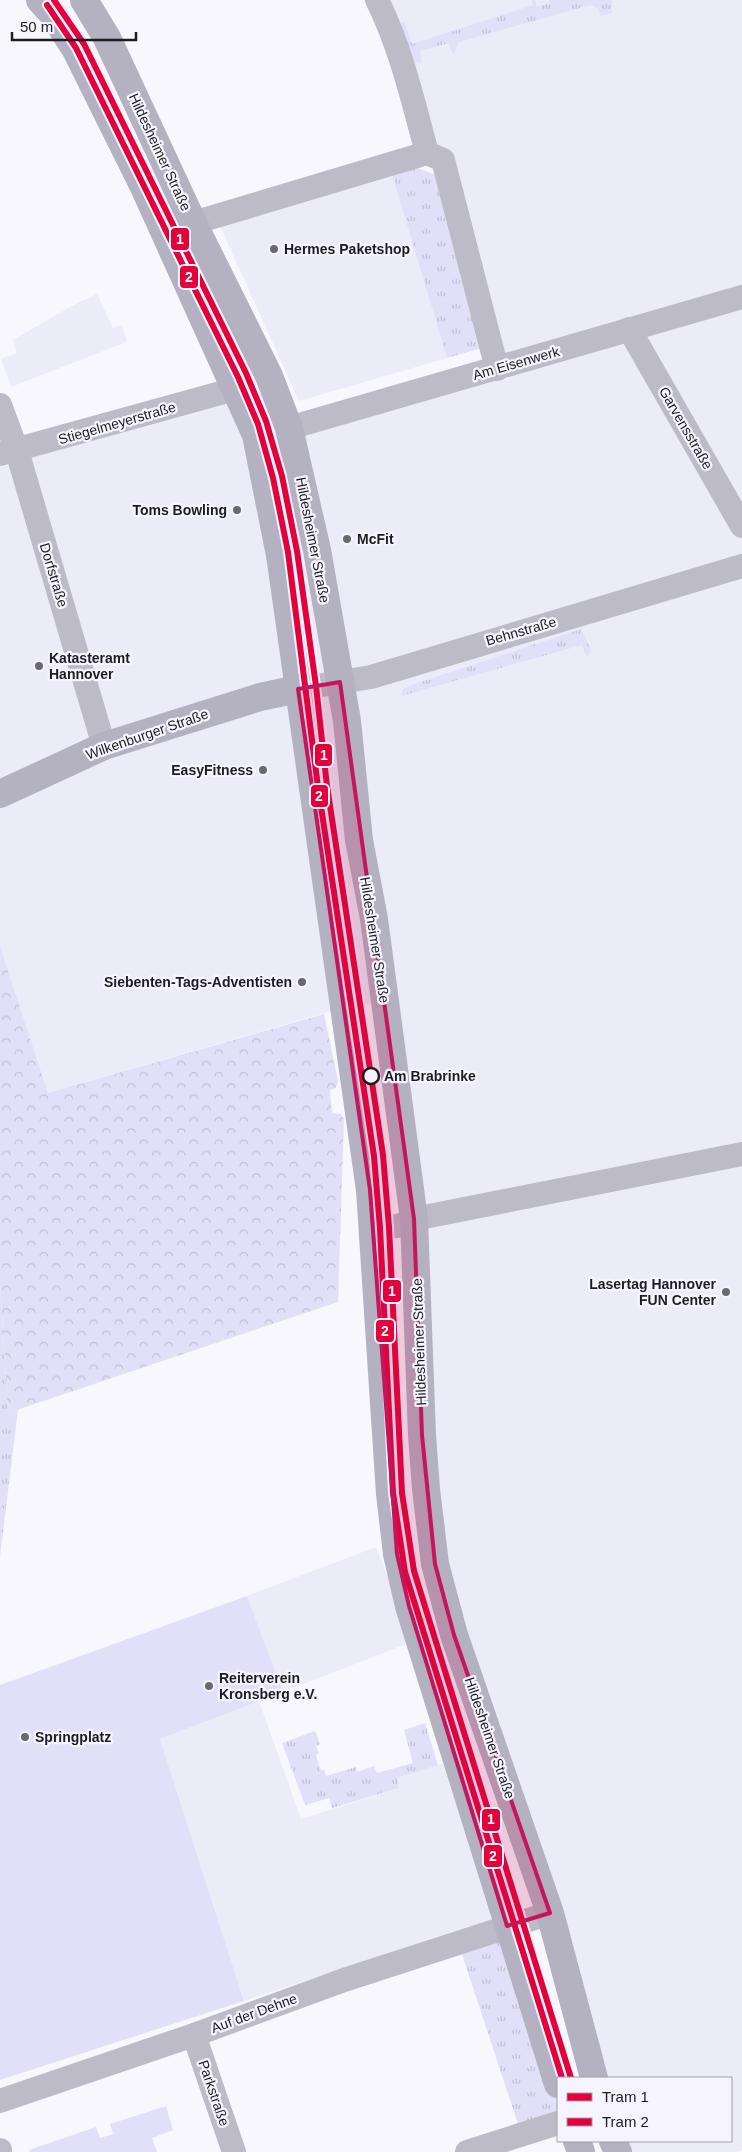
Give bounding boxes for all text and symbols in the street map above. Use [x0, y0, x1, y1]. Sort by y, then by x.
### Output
scale bar [12, 10, 136, 42]
text: 50 m [20, 18, 53, 35]
street label: Hildesheimer Straße [126, 91, 194, 213]
line badge: 1 [170, 227, 190, 251]
text: 1 [176, 231, 184, 247]
place label: Hermes Paketshop [284, 241, 410, 257]
marker: Hermes Paketshop [268, 243, 280, 255]
line badge: 2 [179, 265, 199, 289]
text: 2 [185, 269, 193, 285]
street label: Am Eisenwerk [471, 343, 562, 383]
street label: Garvensstraße [656, 384, 716, 472]
street label: Stiegelmeyerstraße [56, 399, 178, 447]
street label: Hildesheimer Straße [293, 476, 333, 604]
place label: Toms Bowling [132, 502, 227, 518]
marker: Toms Bowling [231, 504, 243, 516]
place label: McFit [357, 531, 394, 547]
marker: McFit [341, 533, 353, 545]
street label: Dorfstraße [37, 541, 71, 609]
street label: Behnstraße [484, 613, 558, 649]
place label: Katasteramt Hannover [49, 650, 130, 682]
marker: Katasteramt Hannover [33, 660, 45, 672]
street label: Wilkenburger Straße [84, 705, 210, 762]
line badge: 1 [314, 743, 333, 767]
text: 1 [320, 747, 328, 763]
place label: EasyFitness [171, 762, 253, 778]
marker: EasyFitness [257, 764, 269, 776]
line badge: 2 [310, 784, 329, 808]
text: 2 [315, 788, 323, 804]
street label: Hildesheimer Straße [357, 876, 393, 1004]
place label: Siebenten-Tags-Adventisten [104, 974, 292, 990]
marker: Siebenten-Tags-Adventisten [296, 976, 308, 988]
marker: Am Brabrinke [362, 1067, 380, 1085]
place label: Am Brabrinke [384, 1068, 476, 1084]
place label: Lasertag Hannover FUN Center [589, 1276, 717, 1308]
street label: Hildesheimer Straße [409, 1278, 429, 1406]
line badge: 1 [382, 1279, 402, 1303]
text: 1 [388, 1283, 396, 1299]
marker: Lasertag Hannover FUN Center [720, 1286, 732, 1298]
line badge: 2 [375, 1319, 395, 1343]
text: 2 [381, 1323, 389, 1339]
place label: Reiterverein Kronsberg e.V. [219, 1670, 317, 1702]
street label: Hildesheimer Straße [462, 1675, 518, 1801]
marker: Reiterverein Kronsberg e.V. [203, 1680, 215, 1692]
place label: Springplatz [35, 1729, 111, 1745]
marker: Springplatz [19, 1731, 31, 1743]
line badge: 1 [481, 1808, 501, 1832]
text: 1 [487, 1811, 495, 1827]
line badge: 2 [483, 1844, 503, 1868]
text: 2 [489, 1848, 497, 1864]
street label: Auf der Dehne [209, 1990, 299, 2036]
street label: Parkstraße [195, 2058, 233, 2128]
legend [557, 2077, 732, 2142]
text: Tram 1 [602, 2088, 649, 2105]
text: Tram 2 [602, 2113, 649, 2130]

